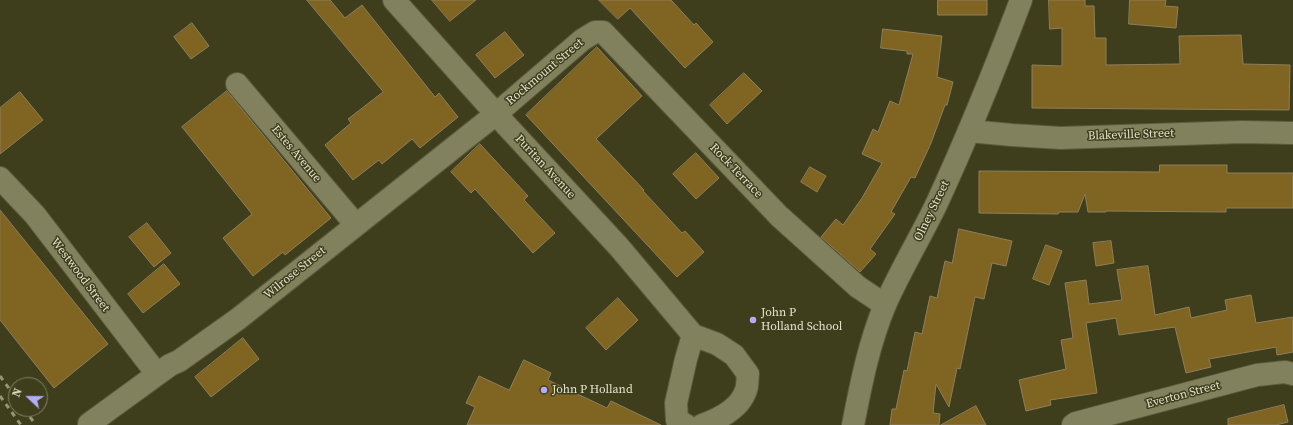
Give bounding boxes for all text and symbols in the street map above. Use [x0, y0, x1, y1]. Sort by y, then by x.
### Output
street label: Rockmount Street [504, 36, 586, 108]
street label: Estes Avenue [268, 123, 324, 185]
street label: Blakeville Street [1088, 126, 1174, 144]
street label: Puritan Avenue [512, 132, 578, 202]
street label: Rock Terrace [707, 141, 765, 201]
street label: Olney Street [911, 179, 953, 243]
street label: Westwood Street [48, 235, 112, 315]
street label: Wilrose Street [261, 244, 329, 302]
place label: John P Holland School [761, 306, 842, 334]
marker: John P Holland School [748, 315, 758, 325]
north arrow [8, 377, 48, 417]
street label: Everton Street [1145, 378, 1221, 412]
place label: John P Holland [552, 383, 633, 397]
marker: John P Holland [539, 385, 549, 395]
text: N [9, 386, 26, 399]

